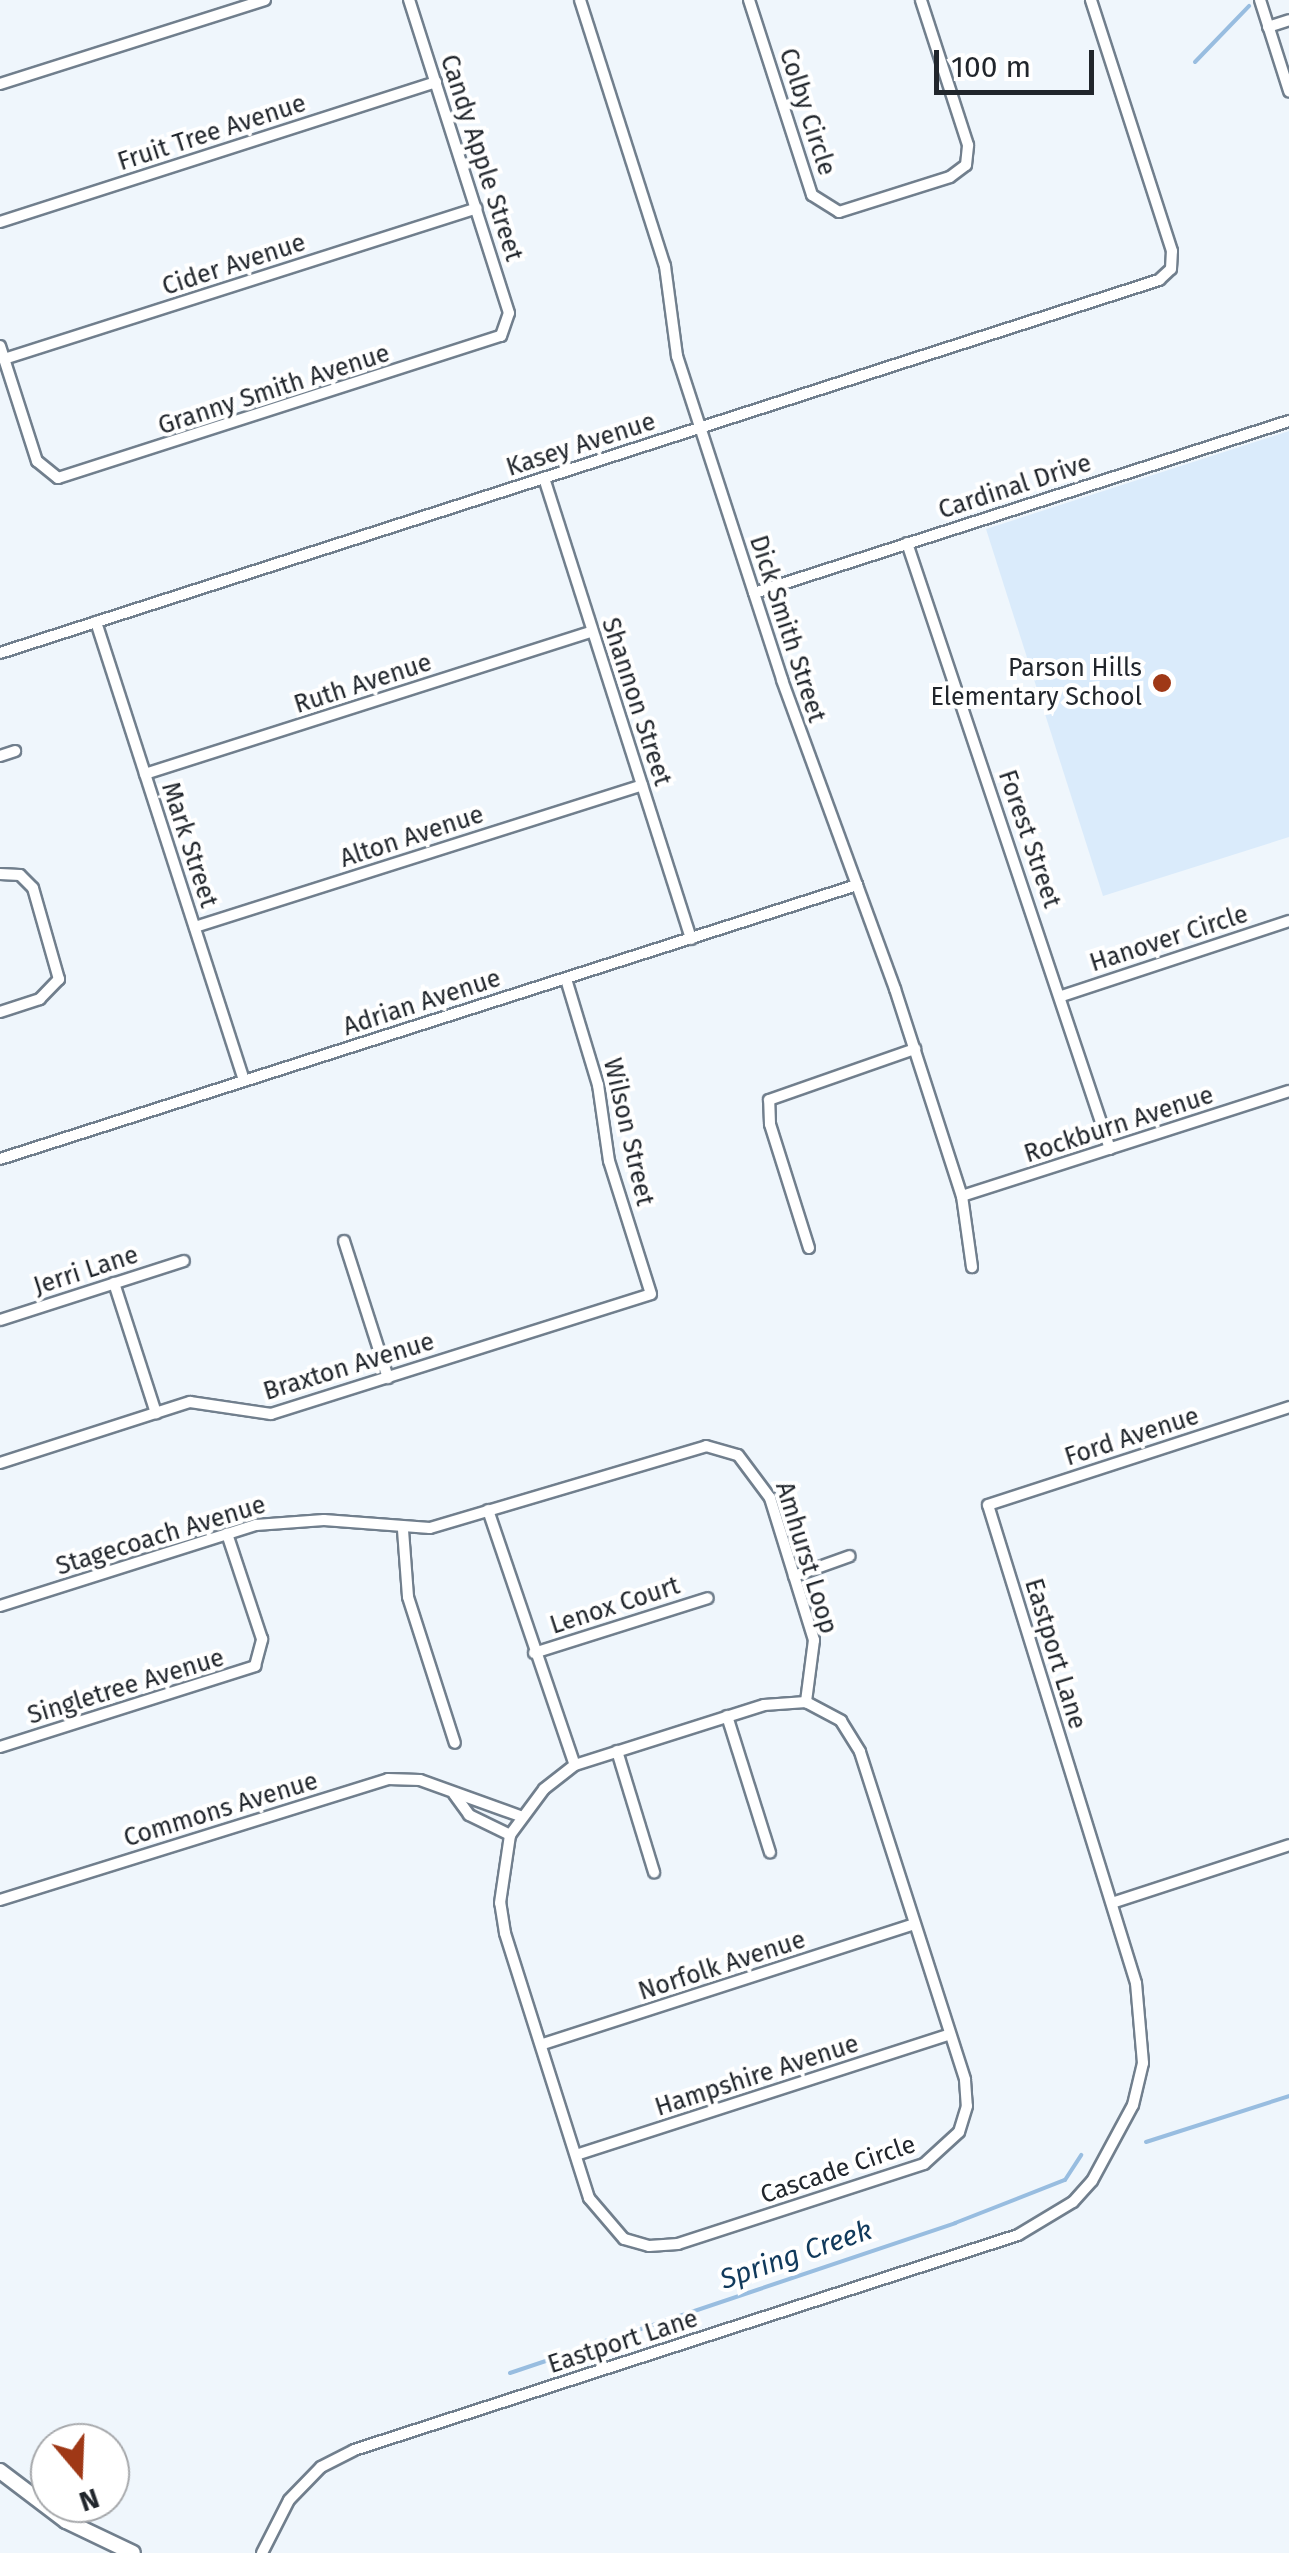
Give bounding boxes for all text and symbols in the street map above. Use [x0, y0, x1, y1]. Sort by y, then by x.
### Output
scale bar [939, 30, 1099, 92]
street label: Colby Circle [772, 45, 842, 179]
text: 100 m [951, 49, 1031, 85]
street label: Candy Apple Street [433, 51, 529, 265]
street label: Fruit Tree Avenue [114, 88, 310, 178]
street label: Cider Avenue [159, 228, 309, 302]
street label: Granny Smith Avenue [154, 338, 394, 442]
street label: Kasey Avenue [503, 407, 659, 483]
street label: Cardinal Drive [935, 448, 1095, 526]
street label: Dick Smith Street [743, 532, 831, 726]
street label: Shannon Street [595, 614, 677, 790]
street label: Ruth Avenue [290, 648, 436, 720]
place label: Parson Hills Elementary School [931, 654, 1142, 713]
marker: Parson Hills Elementary School [1151, 672, 1173, 694]
street label: Forest Street [991, 766, 1067, 912]
street label: Mark Street [155, 779, 223, 911]
street label: Alton Avenue [336, 800, 488, 874]
street label: Hanover Circle [1086, 899, 1252, 979]
street label: Adrian Avenue [339, 963, 505, 1043]
street label: Wilson Street [596, 1055, 660, 1209]
street label: Rockburn Avenue [1020, 1080, 1218, 1170]
street label: Jerri Lane [30, 1240, 142, 1302]
street label: Braxton Avenue [260, 1327, 438, 1407]
street label: Ford Avenue [1061, 1401, 1203, 1473]
street label: Amhurst Loop [769, 1478, 843, 1638]
street label: Stagecoach Avenue [53, 1490, 269, 1582]
street label: Lenox Court [546, 1571, 684, 1641]
street label: Eastport Lane [1018, 1575, 1092, 1733]
street label: Singletree Avenue [24, 1643, 228, 1731]
street label: Commons Avenue [120, 1766, 322, 1854]
street label: Norfolk Avenue [635, 1925, 809, 2007]
street label: Hampshire Avenue [651, 2029, 863, 2123]
street label: Cascade Circle [757, 2129, 919, 2211]
water label: Spring Creek [716, 2213, 876, 2297]
street label: Eastport Lane [544, 2304, 702, 2380]
north arrow [30, 2423, 130, 2523]
text: N [75, 2481, 103, 2519]

